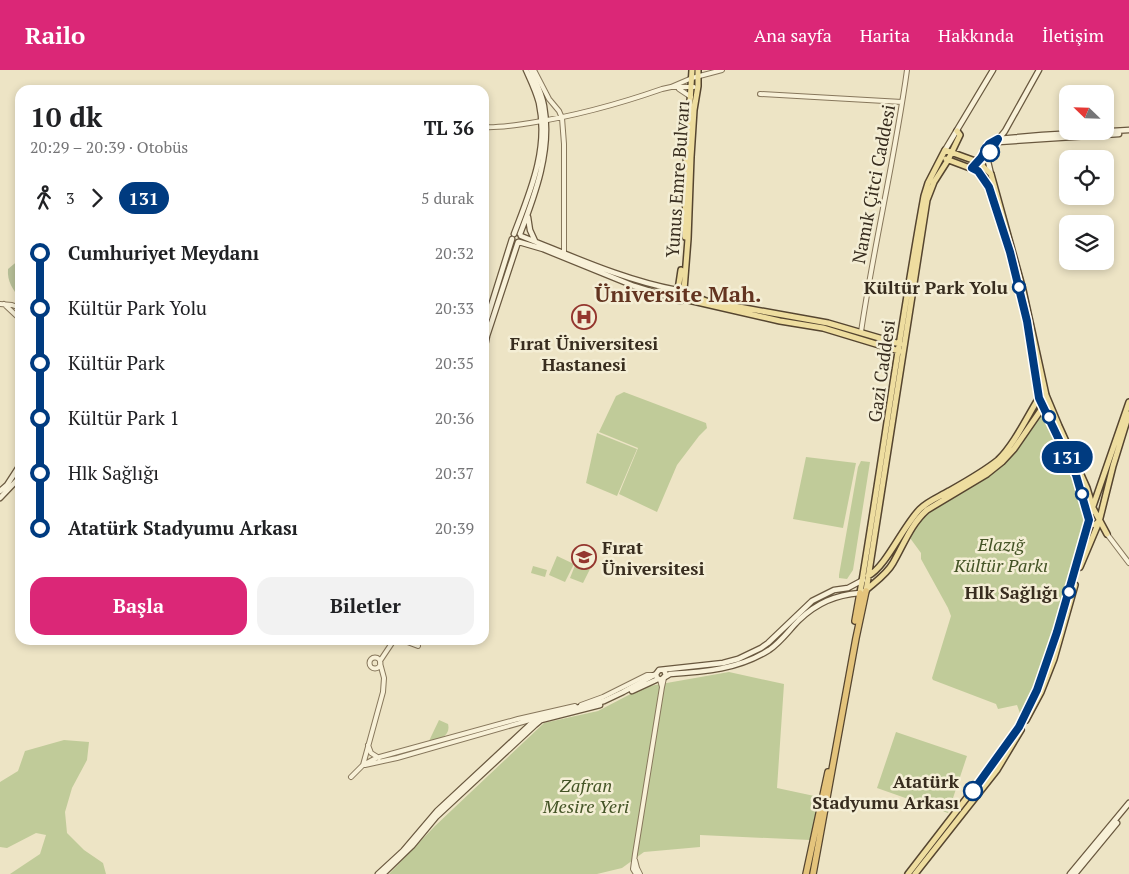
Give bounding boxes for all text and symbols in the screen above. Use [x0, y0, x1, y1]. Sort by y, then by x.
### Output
text: Railo [25, 19, 85, 51]
text: Ana sayfa [754, 23, 832, 47]
text: Harita [860, 23, 910, 47]
text: Hakkında [938, 23, 1014, 47]
text: İletişim [1042, 23, 1104, 47]
north arrow [1059, 85, 1114, 140]
map controls [1059, 85, 1114, 270]
text: 10 dk [30, 98, 102, 135]
street label: Yunus Emre Bulvarı [660, 100, 694, 258]
street label: Namık Çitci Caddesi [846, 102, 900, 266]
text: TL 36 [424, 115, 474, 140]
text: 20:29 – 20:39 · Otobüs [30, 136, 188, 158]
unlabelled marker [980, 142, 1000, 162]
button: locate [1059, 150, 1114, 205]
icon: walk [30, 184, 58, 212]
icon: forward [83, 184, 111, 212]
text: 131 [129, 186, 159, 210]
text: 3 [66, 187, 75, 209]
text: 5 durak [421, 187, 474, 209]
button: layers [1059, 215, 1114, 270]
text: Cumhuriyet Meydanı [68, 240, 259, 265]
text: 20:32 [435, 242, 474, 264]
place label: Kültür Park Yolu [864, 275, 1008, 299]
district label: Üniversite Mah. [594, 279, 762, 308]
marker: Kültür Park Yolu [1012, 280, 1026, 294]
text: Kültür Park Yolu [68, 295, 207, 320]
text: 20:33 [435, 297, 474, 319]
hospital icon: Fırat Üniversitesi Hastanesi [571, 304, 597, 330]
street label: Gazi Caddesi [862, 318, 900, 424]
place label: Fırat Üniversitesi Hastanesi [510, 331, 658, 376]
text: Kültür Park [68, 350, 165, 375]
text: 20:35 [435, 352, 474, 374]
text: Kültür Park 1 [68, 405, 180, 430]
text: 20:36 [435, 407, 474, 429]
unlabelled marker [1042, 410, 1056, 424]
line badge: 131 [1038, 441, 1096, 473]
text: 131 [1052, 445, 1082, 469]
text: Hlk Sağlığı [68, 460, 159, 485]
text: 20:37 [435, 462, 474, 484]
unlabelled marker [1075, 487, 1089, 501]
text: Atatürk Stadyumu Arkası [68, 515, 298, 540]
text: 20:39 [435, 517, 474, 539]
park label: Elazığ Kültür Parkı [953, 532, 1048, 577]
place label: Fırat Üniversitesi [602, 535, 704, 580]
school or university icon: Fırat Üniversitesi [571, 544, 597, 570]
button: Başla [30, 577, 247, 635]
button: Biletler [257, 577, 474, 635]
place label: Hlk Sağlığı [965, 580, 1058, 604]
marker: Hlk Sağlığı [1062, 585, 1076, 599]
place label: Atatürk Stadyumu Arkası [812, 769, 960, 814]
park label: Zafran Mesire Yeri [542, 773, 629, 818]
marker: Atatürk Stadyumu Arkası [963, 781, 983, 801]

